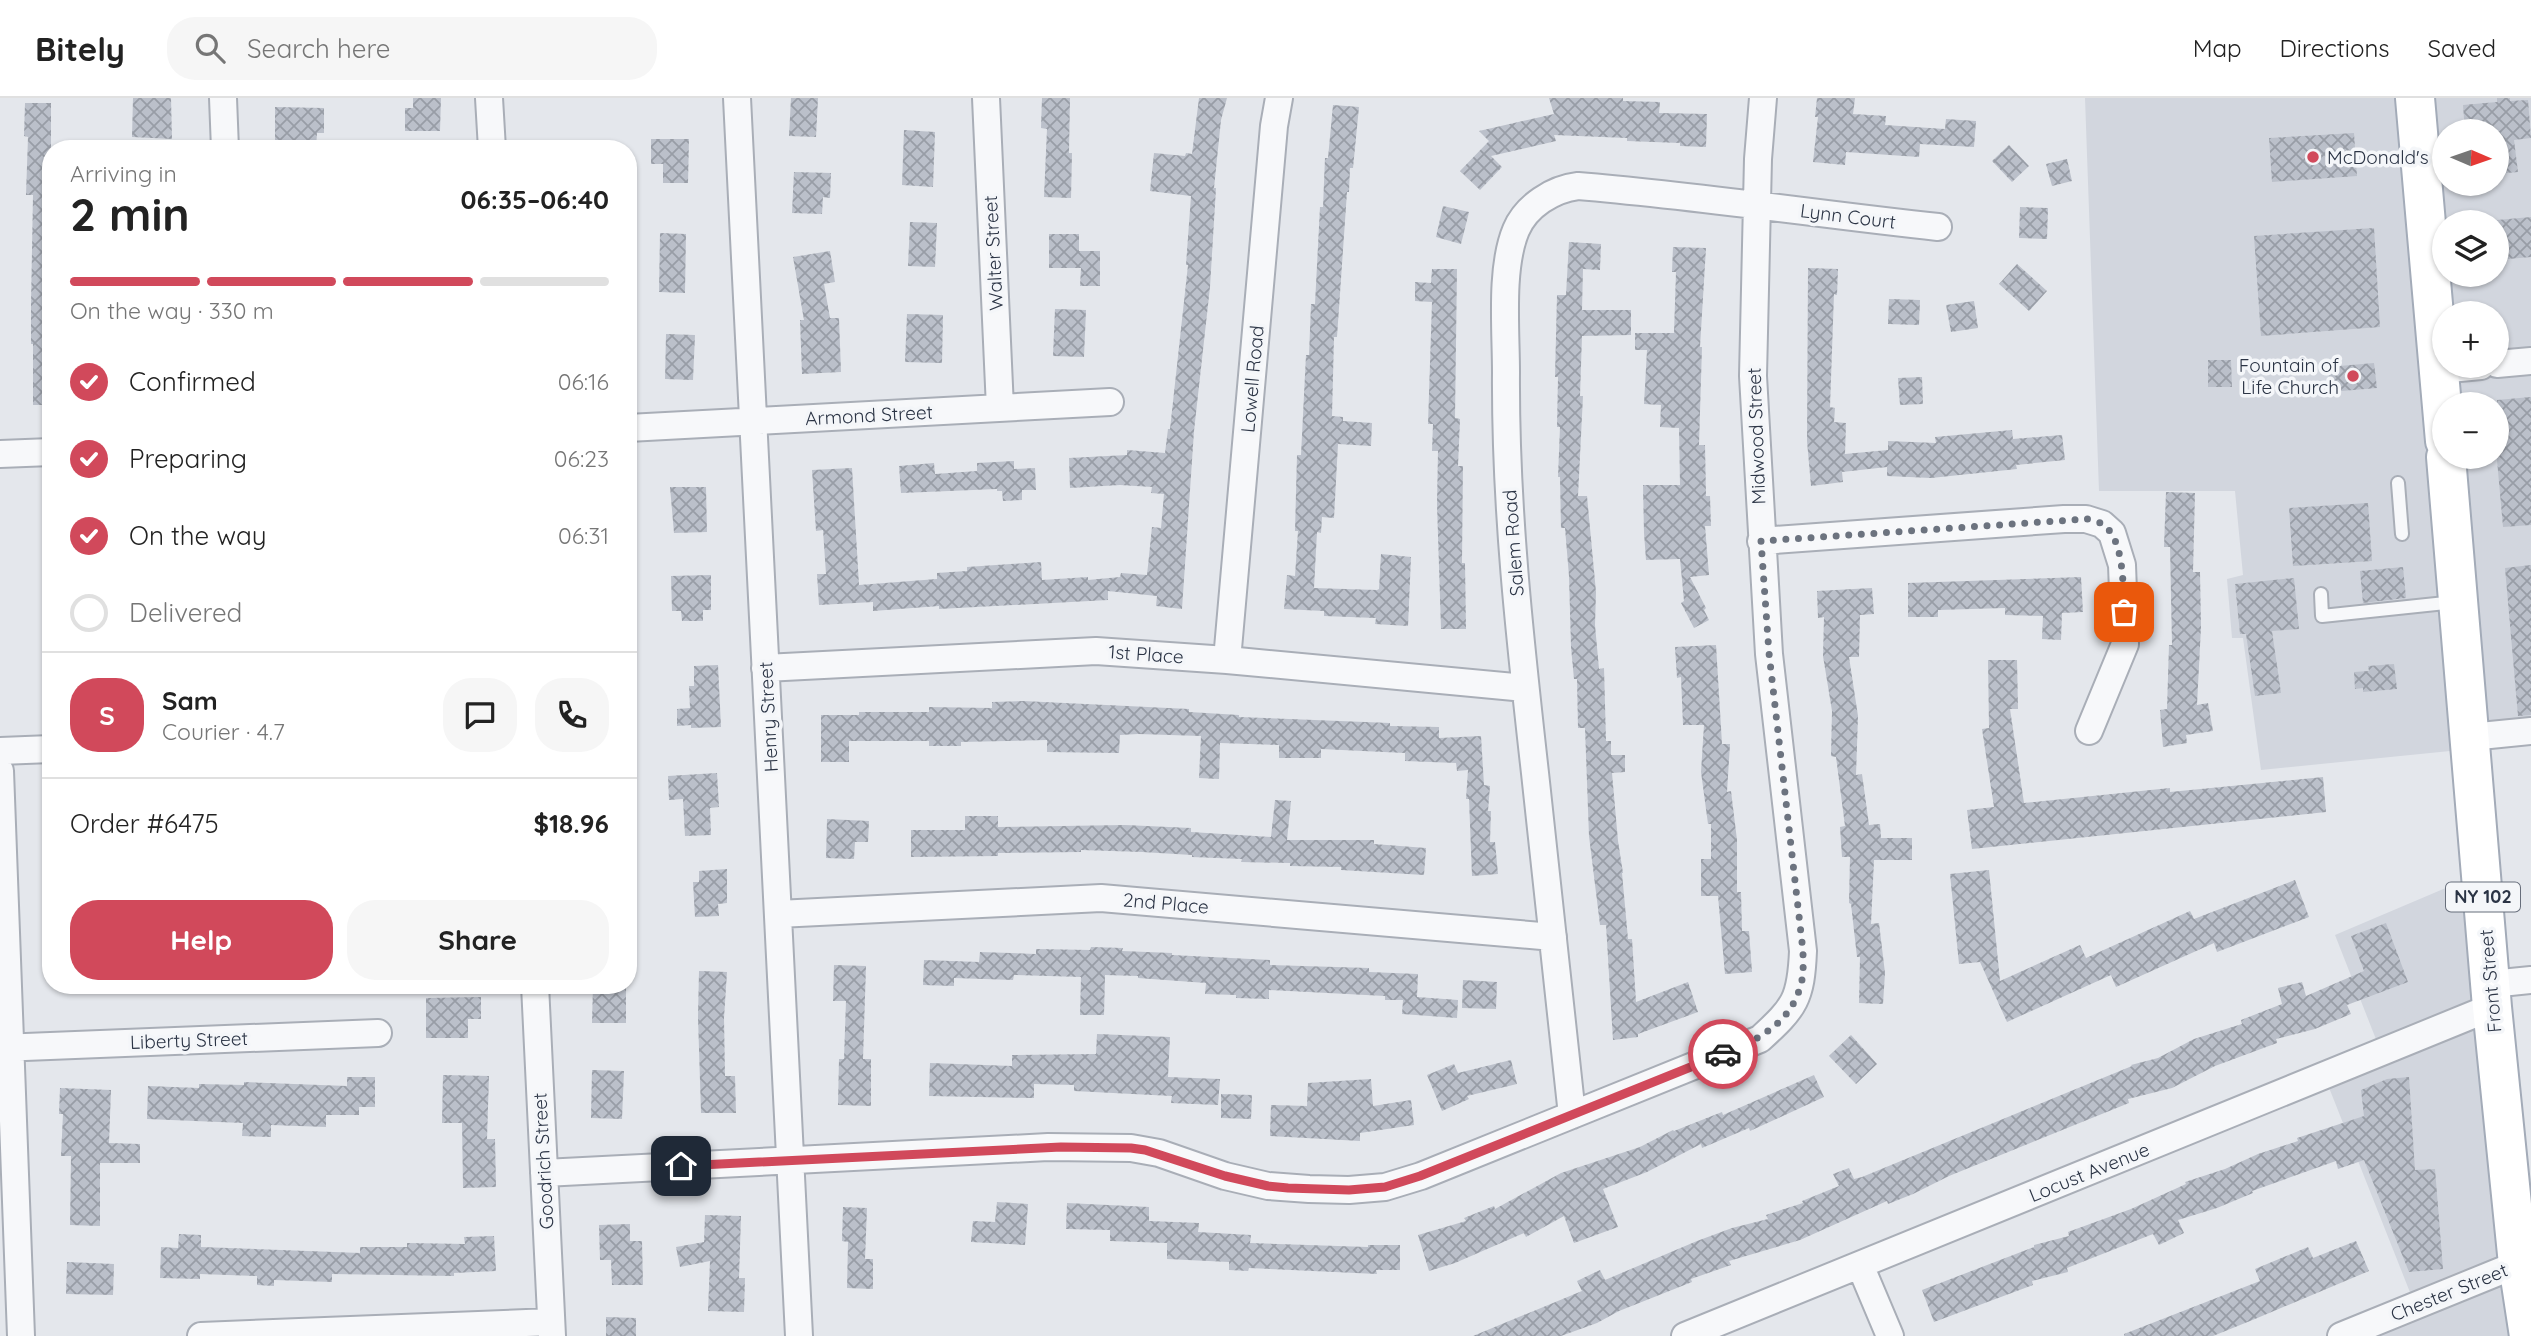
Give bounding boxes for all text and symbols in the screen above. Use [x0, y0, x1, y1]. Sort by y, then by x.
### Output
search box [167, 17, 657, 80]
text: Bitely [35, 28, 125, 69]
icon: search [191, 29, 229, 67]
text: Search here [247, 32, 391, 65]
text: Map [2193, 33, 2242, 63]
text: Directions [2280, 33, 2390, 63]
text: Saved [2428, 33, 2496, 63]
north arrow [2432, 119, 2510, 196]
map controls [2432, 119, 2509, 469]
place label: McDonald's [2327, 145, 2429, 169]
marker: McDonald's [2305, 149, 2321, 165]
text: Arriving in [70, 159, 177, 188]
text: 06:35–06:40 [461, 183, 609, 216]
text: 2 min [70, 185, 190, 243]
street label: Walter Street [978, 195, 1008, 311]
street label: Lynn Court [1799, 198, 1897, 234]
button: layers [2432, 210, 2509, 287]
text: On the way · 330 m [70, 296, 274, 325]
button: + [2432, 301, 2509, 378]
street label: Lowell Road [1235, 324, 1269, 434]
place label: Fountain of Life Church [2239, 353, 2339, 399]
icon: check [70, 363, 108, 401]
text: Confirmed [129, 365, 256, 398]
text: 06:16 [558, 367, 609, 396]
street label: Midwood Street [1742, 367, 1770, 505]
marker: Fountain of Life Church [2345, 368, 2361, 384]
button: − [2432, 392, 2509, 469]
street label: Armond Street [804, 400, 934, 430]
icon: check [70, 440, 108, 478]
text: Preparing [129, 442, 247, 475]
text: 06:23 [554, 444, 609, 473]
street label: Salem Road [1497, 489, 1529, 597]
icon: check [70, 517, 108, 555]
text: On the way [129, 519, 267, 552]
text: 06:31 [558, 521, 609, 550]
pin [2094, 582, 2154, 642]
icon: bag [2105, 593, 2143, 631]
text: Delivered [129, 596, 242, 629]
street label: 1st Place [1108, 639, 1184, 669]
street label: Henry Street [753, 661, 783, 773]
button: chat [443, 678, 517, 752]
button: phone [535, 678, 609, 752]
text: Sam [162, 684, 218, 717]
text: S [99, 699, 115, 732]
text: Courier · 4.7 [162, 717, 285, 746]
text: Order #6475 [70, 807, 219, 840]
text: $18.96 [533, 807, 609, 840]
road number: NY 102 [2446, 882, 2520, 912]
street label: 2nd Place [1122, 887, 1210, 919]
button: Help [70, 900, 333, 980]
button: Share [347, 900, 609, 980]
street label: Front Street [2474, 928, 2506, 1034]
courier [1688, 1019, 1758, 1089]
street label: Liberty Street [130, 1026, 248, 1054]
icon: car [1704, 1035, 1742, 1073]
street label: Goodrich Street [527, 1092, 559, 1230]
pin [651, 1136, 711, 1196]
street label: Locust Avenue [2025, 1137, 2153, 1207]
icon: home [662, 1147, 700, 1185]
street label: Chester Street [2387, 1258, 2511, 1326]

